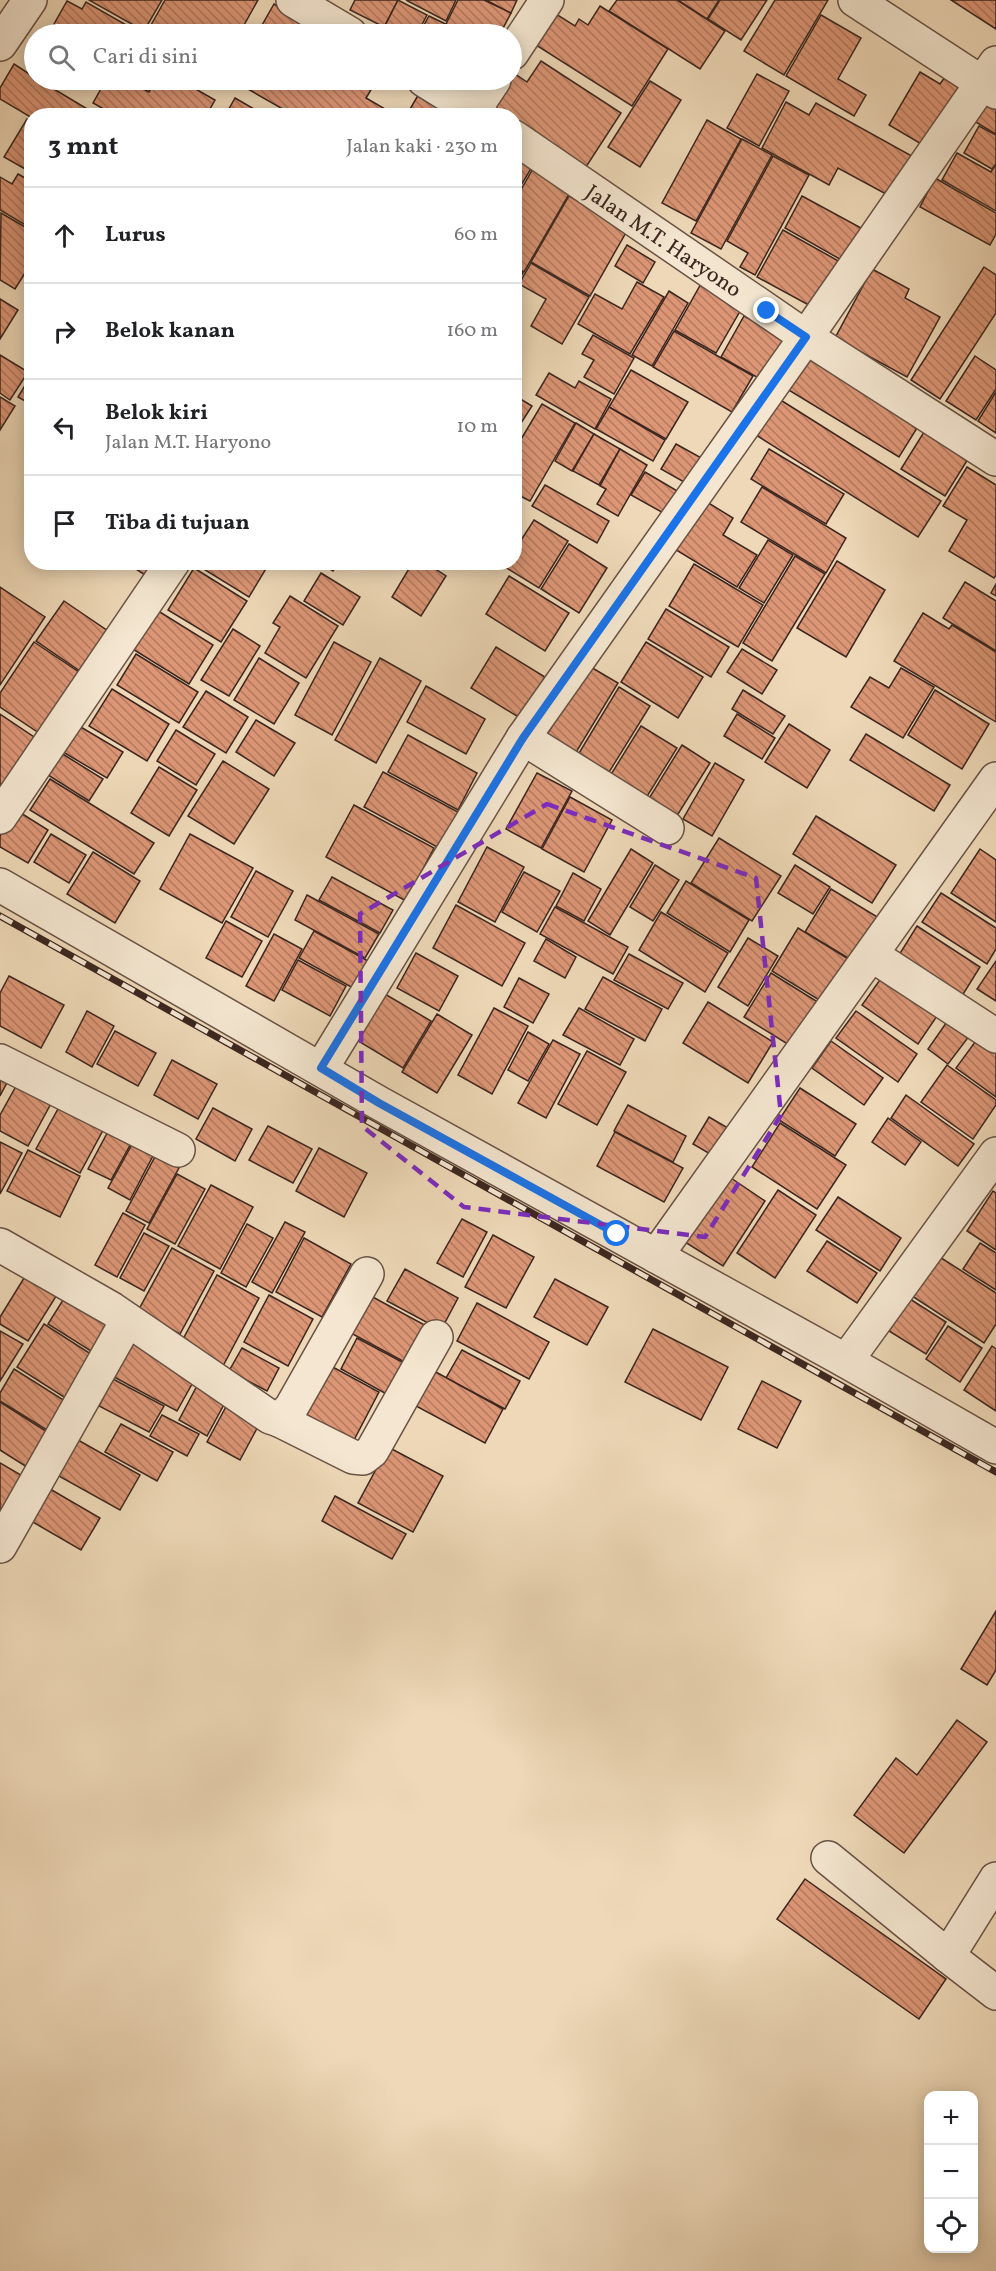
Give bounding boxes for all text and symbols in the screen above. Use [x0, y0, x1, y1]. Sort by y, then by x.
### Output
search box [24, 24, 522, 90]
icon: search [45, 41, 78, 74]
text: Cari di sini [93, 42, 198, 73]
text: 3 mnt [48, 129, 118, 165]
text: Jalan kaki · 230 m [346, 133, 498, 161]
street label: Jalan M.T. Haryono [578, 178, 747, 306]
icon: ahead [48, 219, 81, 252]
text: Lurus [105, 220, 166, 251]
text: 60 m [454, 221, 498, 249]
route end [753, 297, 779, 323]
icon: right [48, 315, 81, 348]
text: Belok kanan [105, 316, 235, 347]
text: 160 m [446, 317, 498, 345]
text: Belok kiri [105, 398, 208, 429]
icon: left [48, 411, 81, 444]
text: 10 m [457, 413, 498, 441]
text: Jalan M.T. Haryono [105, 429, 271, 457]
icon: arrive [48, 507, 81, 540]
text: Tiba di tujuan [105, 508, 250, 539]
route start [603, 1220, 629, 1246]
map controls [924, 2091, 978, 2253]
button: + [924, 2091, 978, 2145]
button: − [924, 2145, 978, 2199]
button: locate [924, 2199, 978, 2253]

